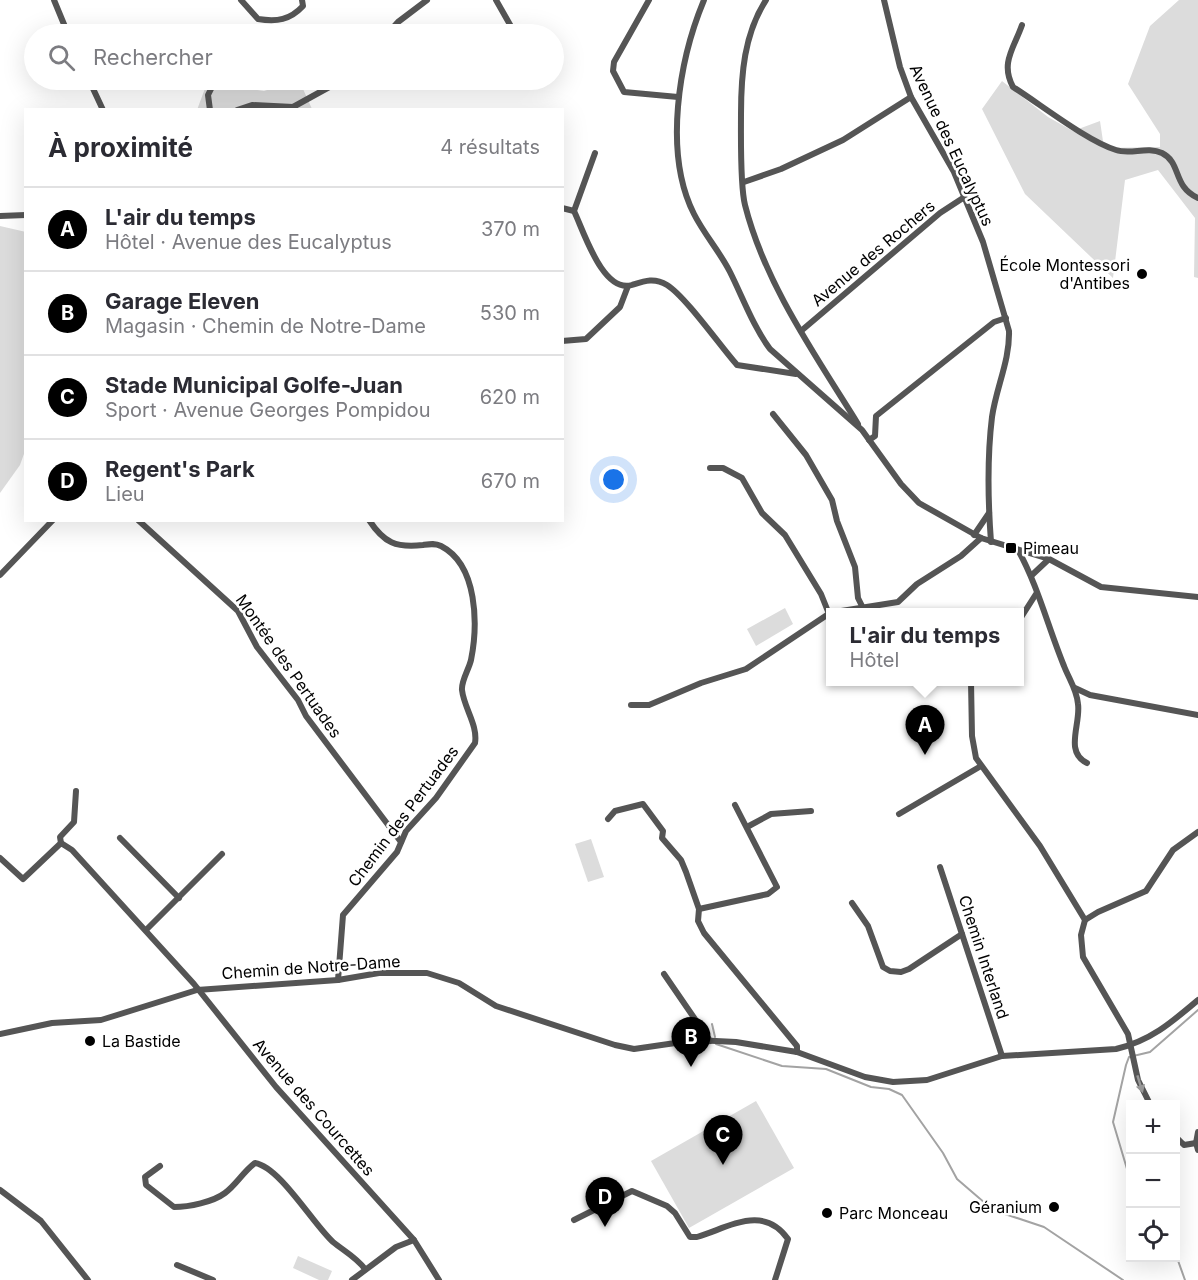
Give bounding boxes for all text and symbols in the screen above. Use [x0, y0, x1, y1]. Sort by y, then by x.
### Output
search box [24, 24, 564, 90]
icon: search [45, 41, 78, 74]
text: Rechercher [93, 44, 213, 70]
street label: Avenue des Eucalyptus [906, 61, 998, 229]
text: À proximité [48, 132, 193, 163]
text: 4 résultats [440, 135, 540, 159]
street label: Avenue des Rochers [807, 196, 939, 310]
text: L'air du temps [105, 204, 256, 230]
text: A [60, 217, 75, 241]
text: 370 m [481, 217, 540, 241]
text: Hôtel · Avenue des Eucalyptus [105, 230, 392, 254]
place label: École Montessori d'Antibes [999, 255, 1130, 293]
marker: École Montessori d'Antibes [1135, 267, 1149, 281]
text: Garage Eleven [105, 288, 260, 314]
text: B [61, 301, 74, 325]
text: 530 m [480, 301, 540, 325]
text: Magasin · Chemin de Notre-Dame [105, 314, 426, 338]
text: Stade Municipal Golfe-Juan [105, 372, 403, 398]
text: C [60, 385, 75, 409]
text: 620 m [480, 385, 540, 409]
text: Sport · Avenue Georges Pompidou [105, 398, 431, 422]
text: Regent's Park [105, 456, 255, 482]
your location [599, 465, 628, 494]
text: D [60, 469, 75, 493]
text: 670 m [481, 469, 540, 493]
text: Lieu [105, 482, 145, 506]
place label: Pimeau [1023, 538, 1079, 558]
marker: Pimeau [1004, 541, 1018, 555]
street label: Montée des Pertuades [232, 590, 346, 742]
popup [826, 608, 1024, 686]
text: L'air du temps [850, 622, 1000, 648]
text: Hôtel [850, 648, 899, 672]
pin: A [906, 706, 944, 755]
street label: Chemin des Pertuades [343, 742, 463, 890]
street label: Chemin Interland [955, 893, 1013, 1021]
street label: Chemin de Notre-Dame [221, 951, 401, 983]
pin: B [672, 1018, 710, 1067]
place label: La Bastide [102, 1031, 181, 1051]
marker: La Bastide [83, 1034, 97, 1048]
street label: Avenue des Courcettes [249, 1034, 379, 1180]
one-way arrow [1136, 1075, 1146, 1093]
map controls [1126, 1100, 1180, 1262]
button: + [1126, 1100, 1180, 1154]
pin: C [704, 1116, 742, 1165]
button: − [1126, 1154, 1180, 1208]
pin: D [586, 1178, 624, 1227]
place label: Géranium [969, 1197, 1042, 1217]
marker: Géranium [1047, 1200, 1061, 1214]
place label: Parc Monceau [839, 1203, 948, 1223]
marker: Parc Monceau [820, 1206, 834, 1220]
button: locate [1126, 1208, 1180, 1262]

